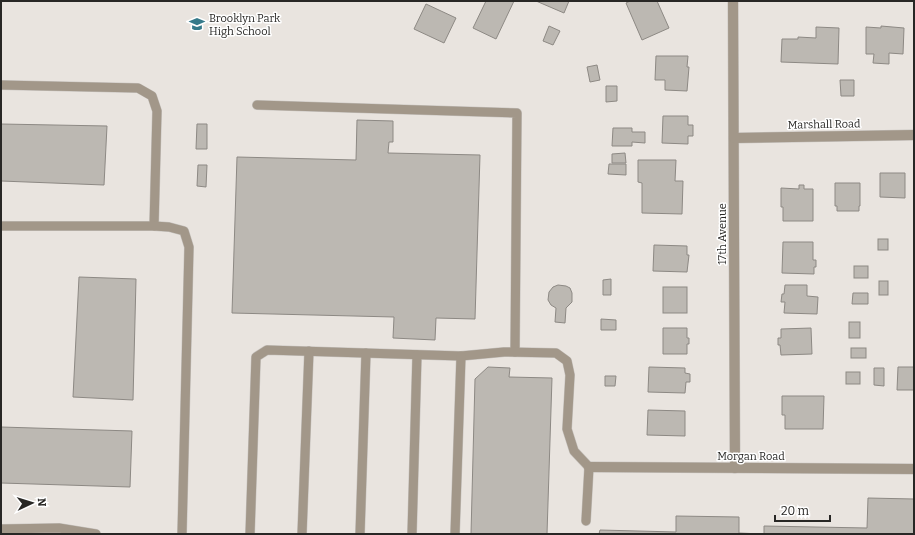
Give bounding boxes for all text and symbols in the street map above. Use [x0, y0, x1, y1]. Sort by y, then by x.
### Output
place label: Brooklyn Park High School [209, 12, 281, 38]
school or university icon: Brooklyn Park High School [188, 15, 206, 33]
street label: Marshall Road [787, 117, 861, 132]
street label: 17th Avenue [716, 203, 729, 265]
street label: Morgan Road [717, 450, 785, 463]
north arrow [12, 483, 52, 523]
scale bar [775, 497, 830, 523]
text: N [35, 498, 48, 508]
text: 20 m [781, 504, 810, 518]

